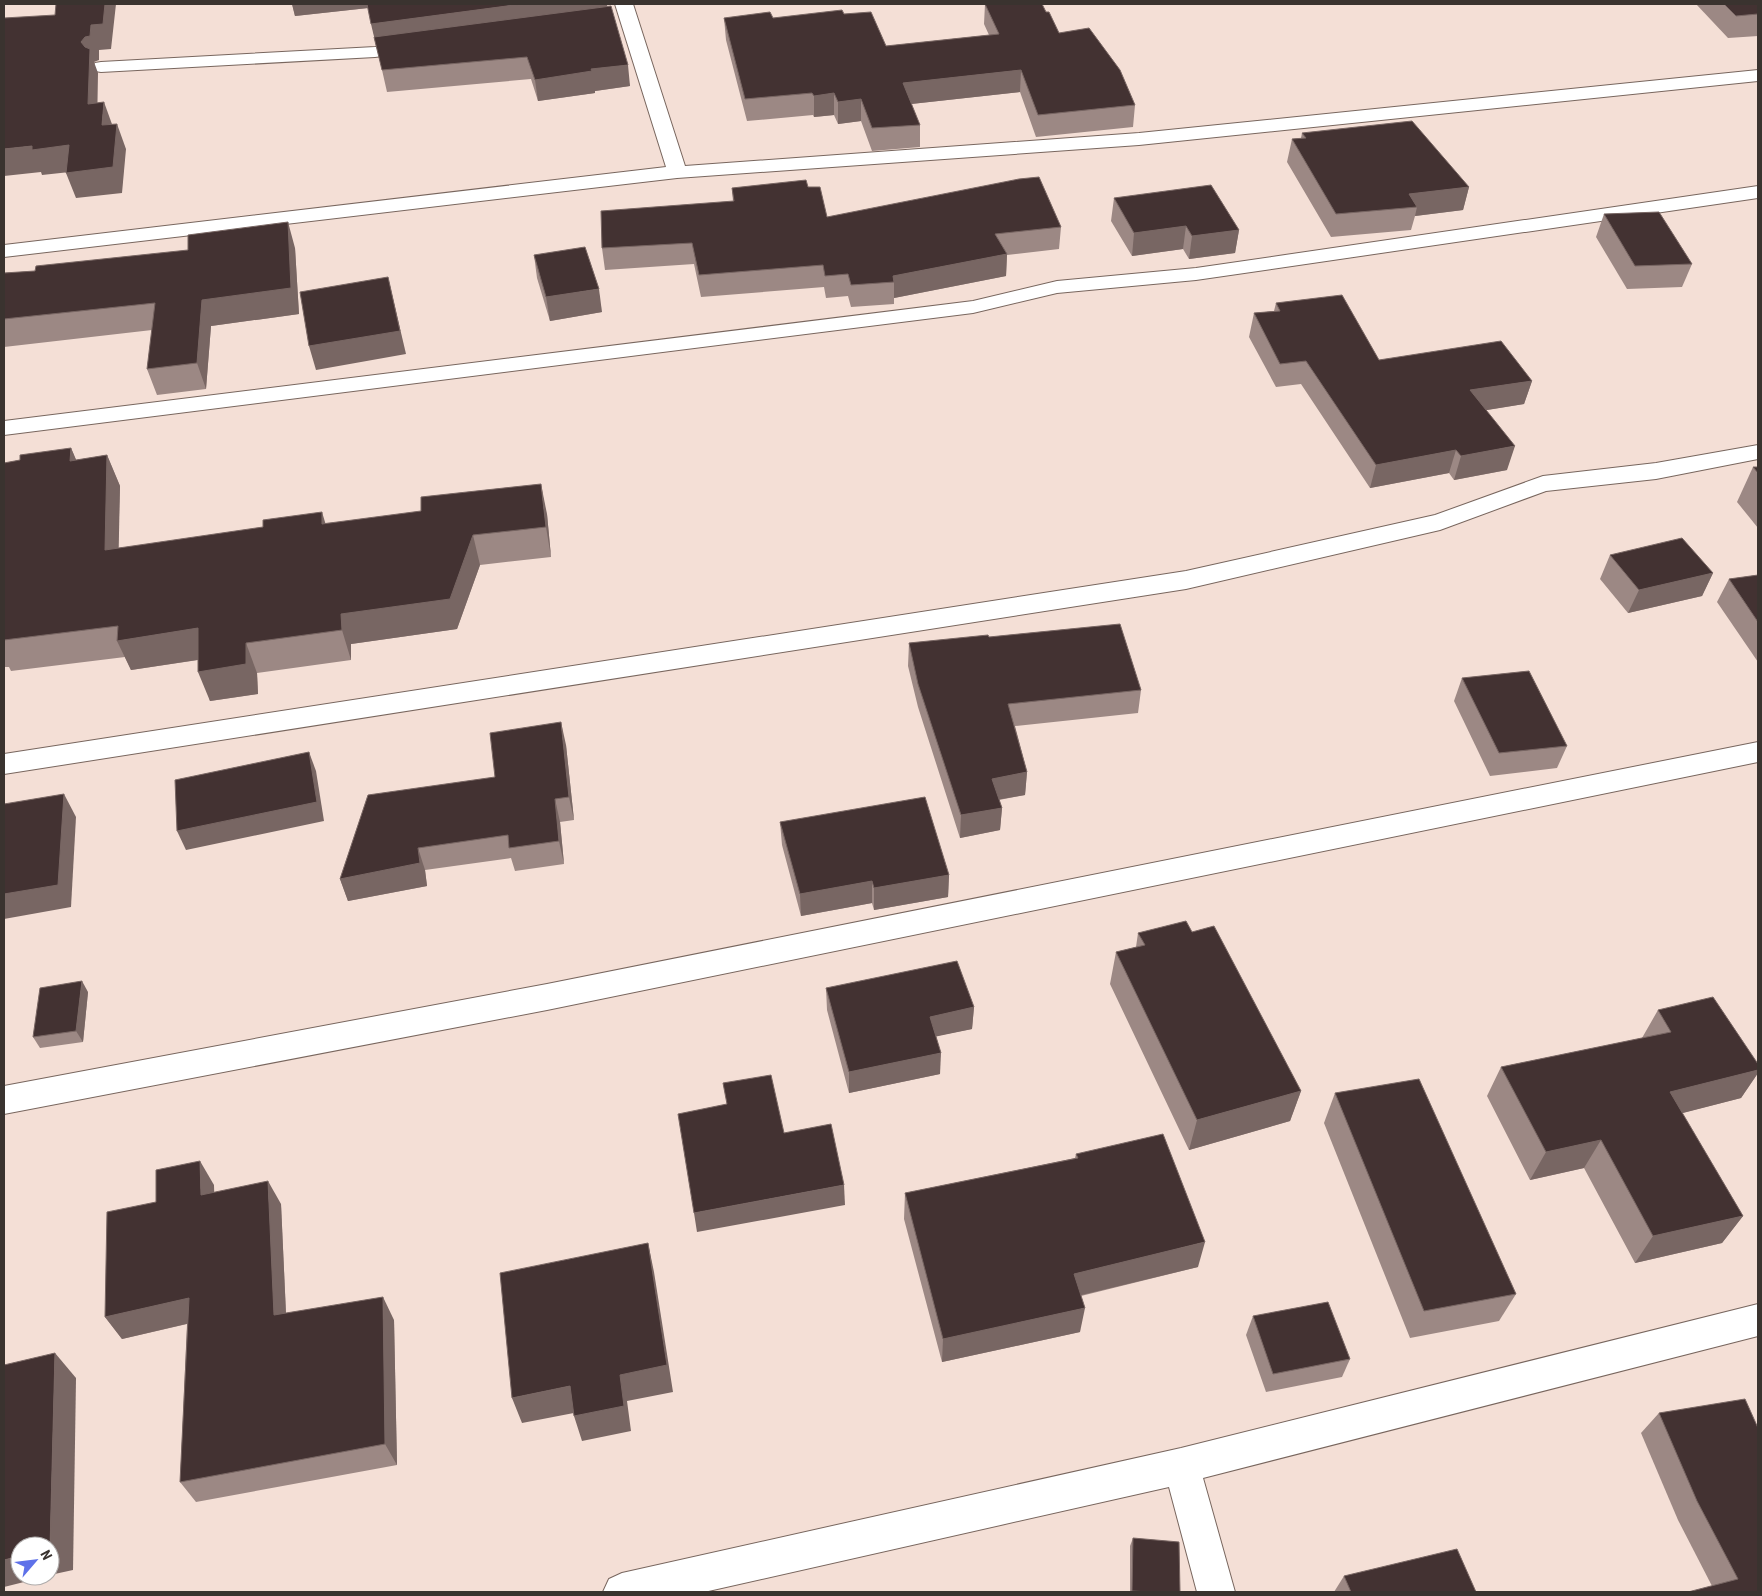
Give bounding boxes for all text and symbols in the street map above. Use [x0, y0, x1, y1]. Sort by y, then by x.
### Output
north arrow [10, 1536, 60, 1586]
text: N [37, 1547, 56, 1562]

